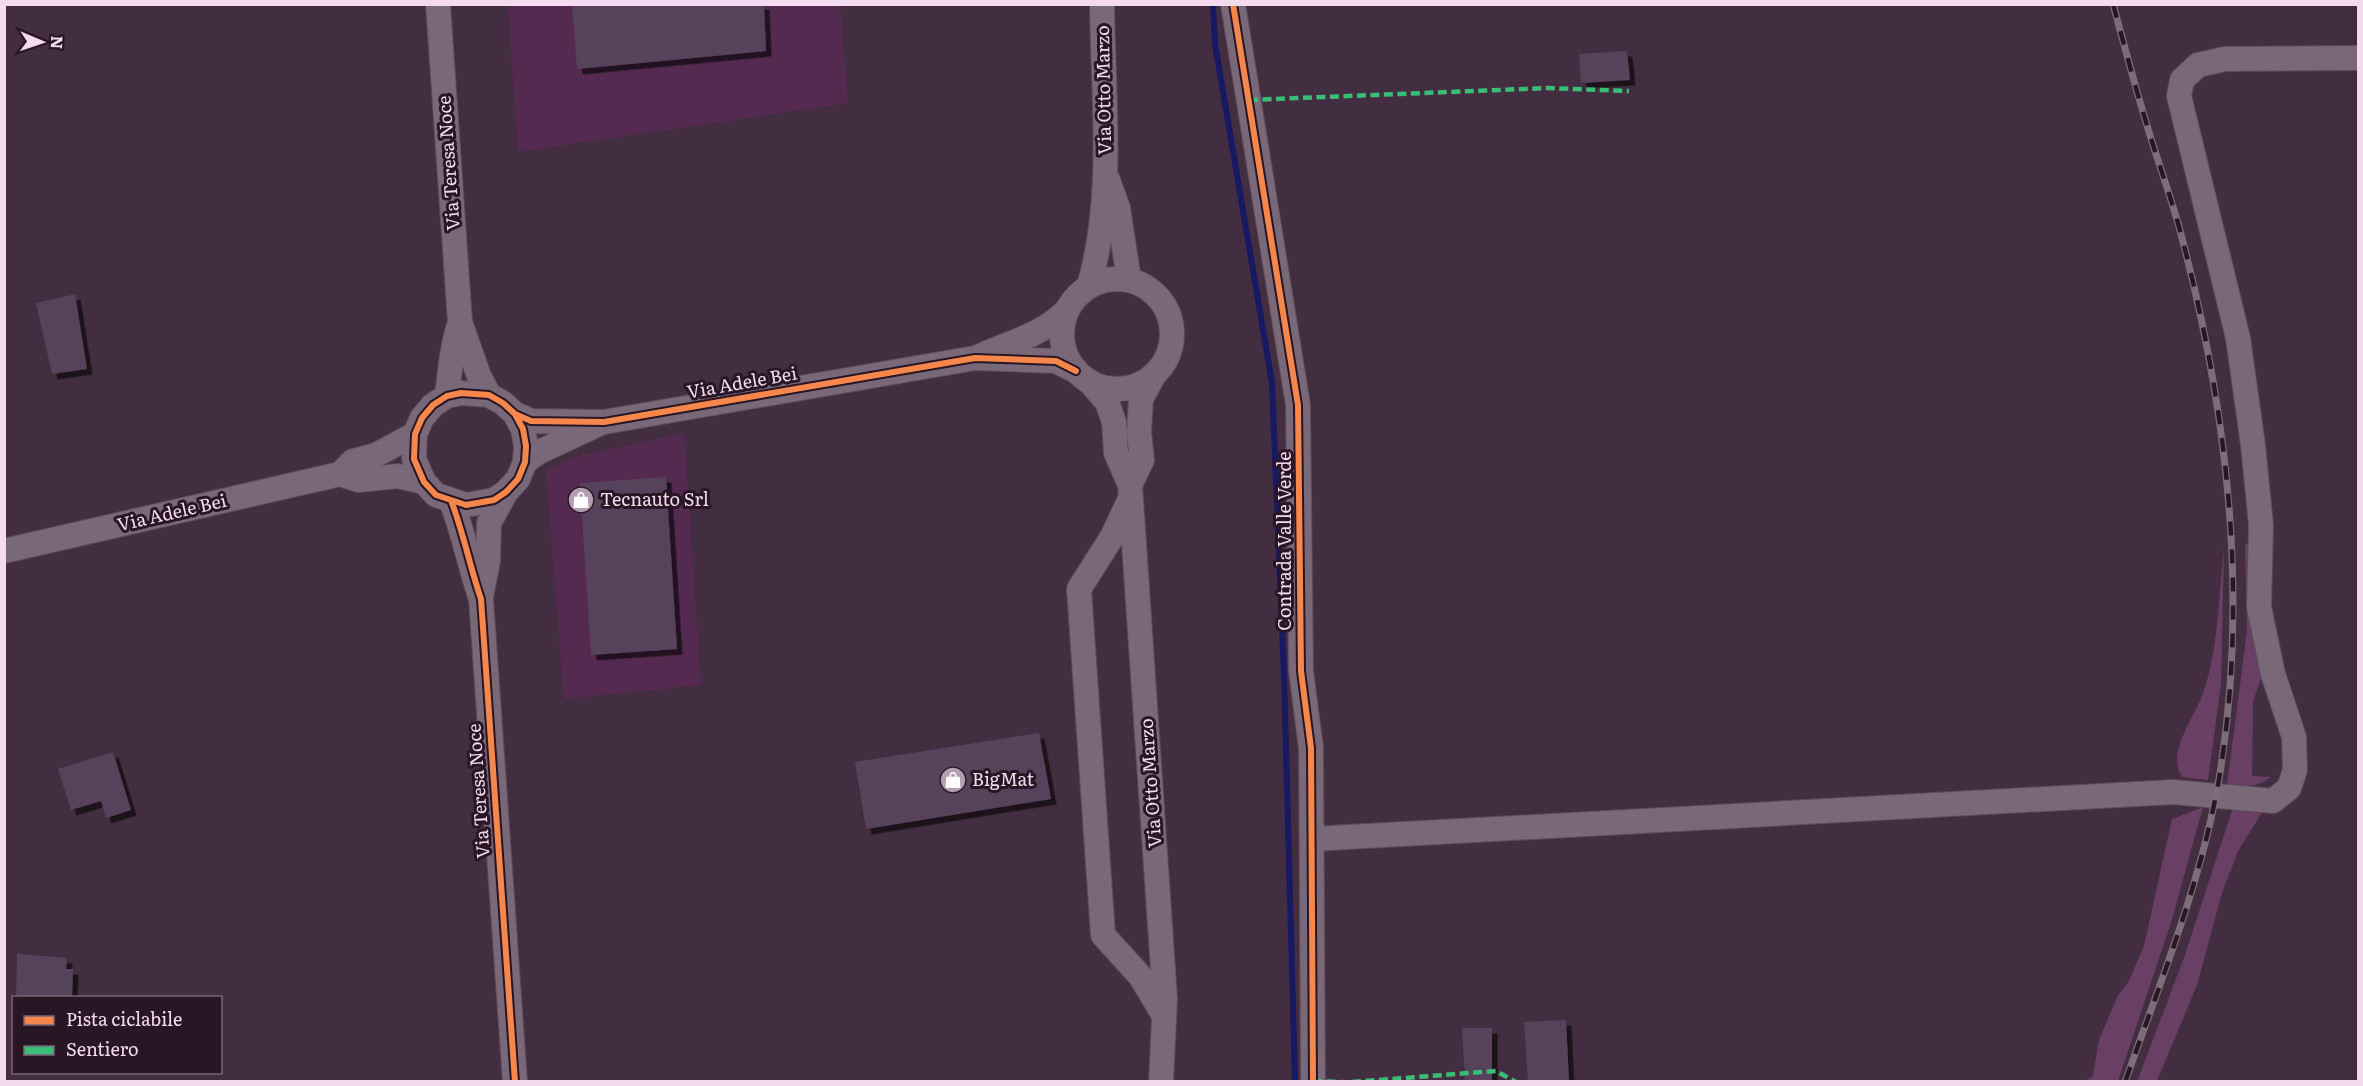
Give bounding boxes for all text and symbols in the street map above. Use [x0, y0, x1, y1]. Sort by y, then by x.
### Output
north arrow [12, 12, 72, 72]
street label: Via Otto Marzo [1088, 25, 1117, 155]
text: N [46, 35, 70, 50]
street label: Via Teresa Noce [429, 95, 466, 232]
street label: Via Adele Bei [685, 359, 799, 404]
street label: Contrada Valle Verde [1270, 451, 1297, 631]
shop icon: Tecnauto Srl [566, 485, 596, 515]
place label: Tecnauto Srl [600, 485, 709, 512]
street label: Via Adele Bei [114, 486, 229, 537]
street label: Via Otto Marzo [1132, 718, 1167, 849]
street label: Via Teresa Noce [459, 723, 496, 860]
shop icon: BigMat [938, 765, 968, 795]
place label: BigMat [972, 765, 1035, 792]
legend [12, 996, 222, 1074]
text: Pista ciclabile [66, 1005, 182, 1032]
text: Sentiero [66, 1035, 139, 1062]

